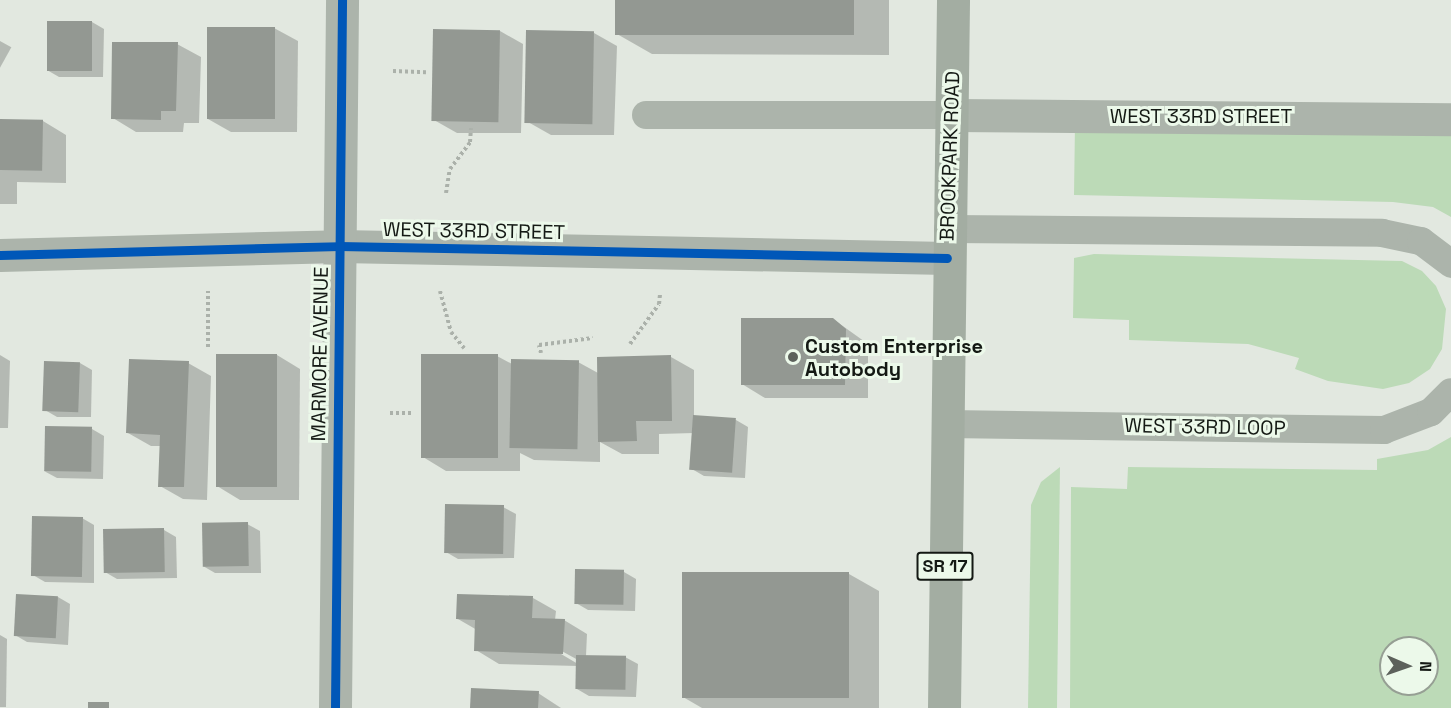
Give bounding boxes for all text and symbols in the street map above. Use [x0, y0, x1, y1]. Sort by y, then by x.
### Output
street label: BROOKPARK ROAD [935, 71, 965, 241]
street label: WEST 33RD STREET [1110, 104, 1292, 128]
street label: WEST 33RD STREET [382, 217, 566, 245]
street label: MARMORE AVENUE [306, 266, 334, 442]
place label: Custom Enterprise Autobody [805, 334, 983, 381]
marker: Custom Enterprise Autobody [786, 350, 800, 364]
street label: WEST 33RD LOOP [1124, 414, 1286, 440]
road number: SR 17 [916, 551, 974, 581]
north arrow [1379, 636, 1439, 696]
text: N [1415, 661, 1436, 672]

